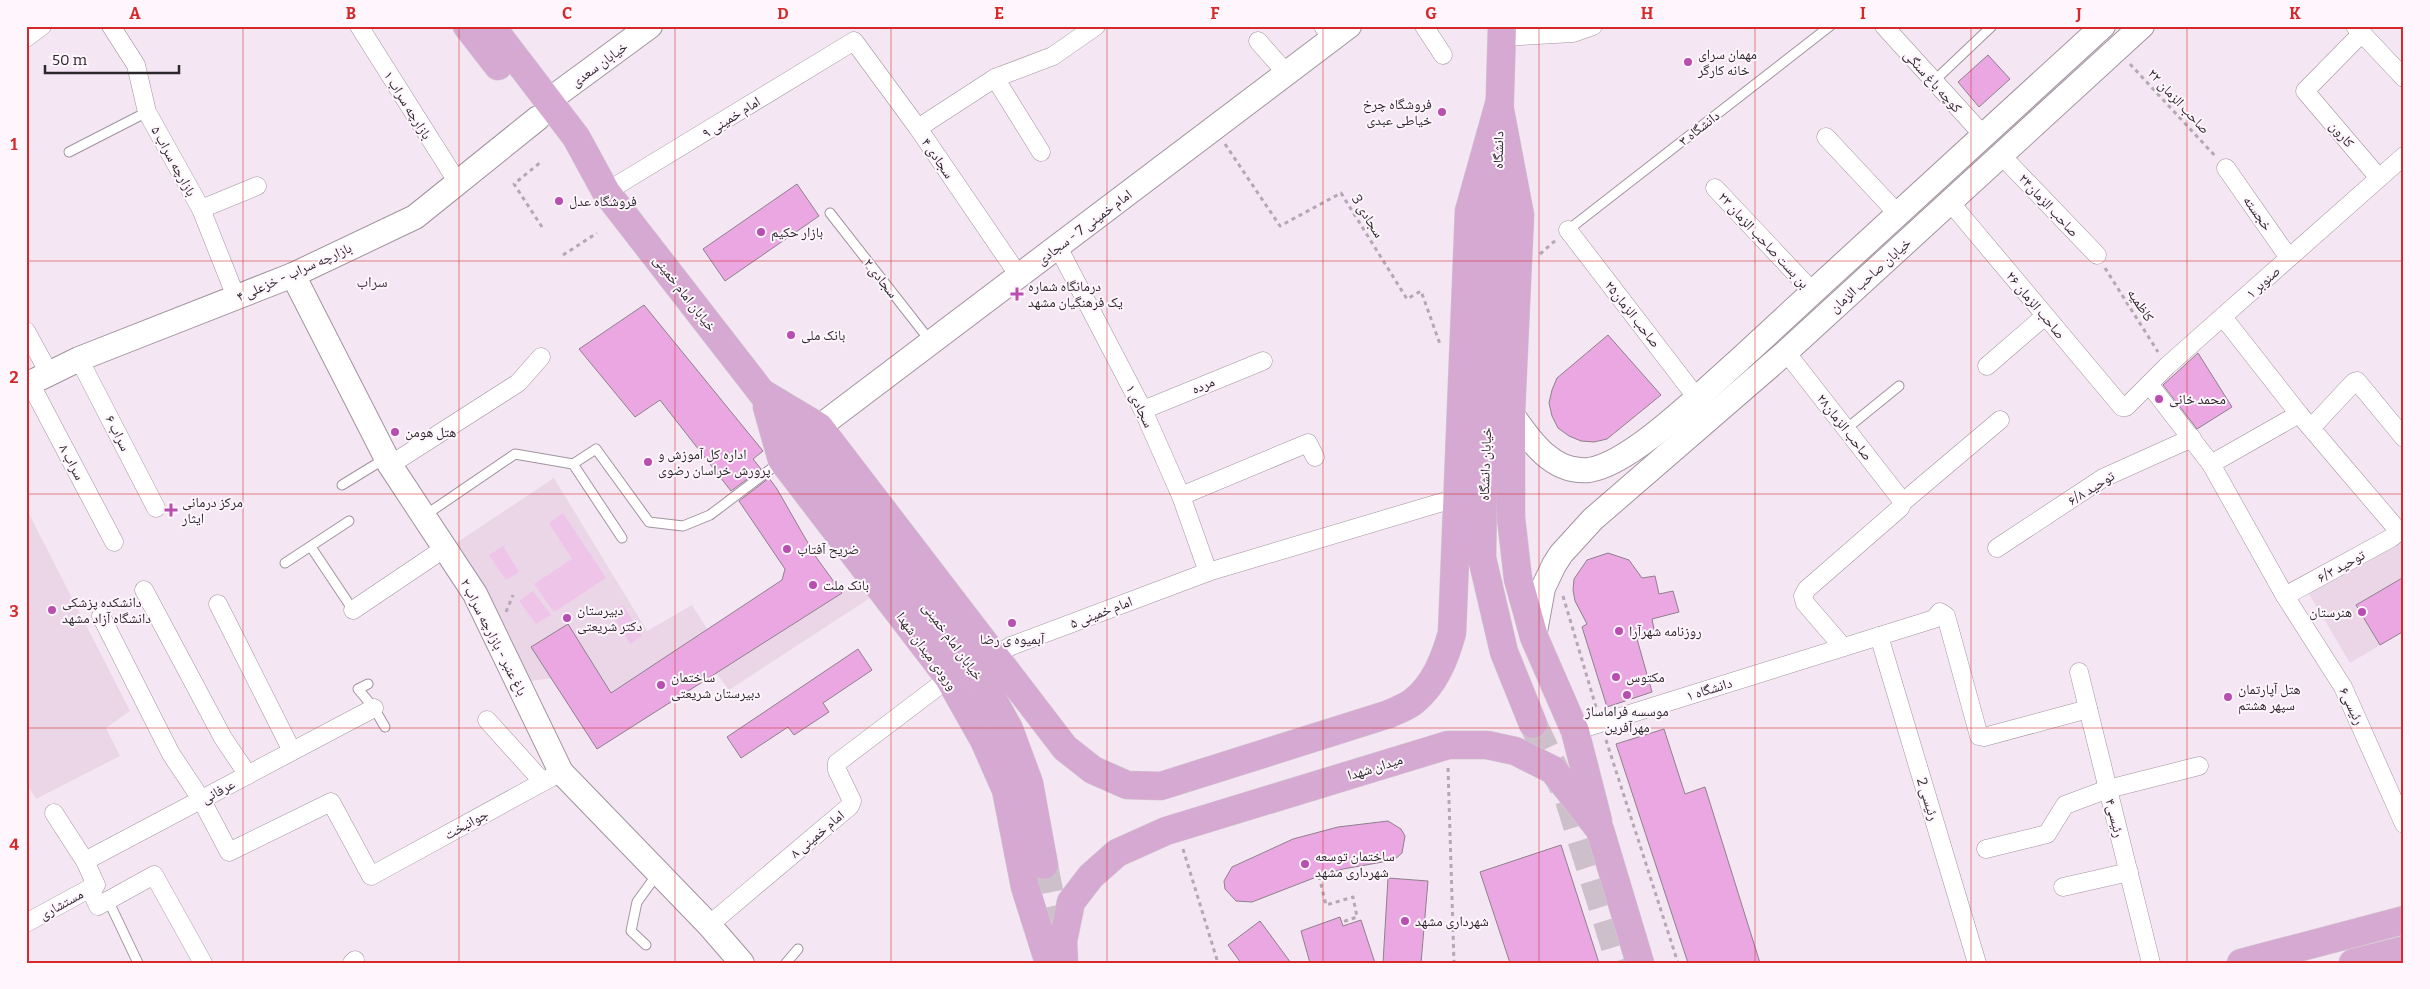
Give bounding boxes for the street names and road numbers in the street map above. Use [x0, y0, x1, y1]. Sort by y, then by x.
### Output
street label: خیابان سعدی [568, 38, 631, 91]
street label: کوچه باغ سنگی [1899, 47, 1965, 117]
street label: صاحب الزمان ۲۲ [2144, 65, 2213, 138]
street label: بازارچه سراب ۱ [380, 68, 435, 143]
street label: امام خمینی ۹ [699, 93, 764, 143]
street label: دانشگاه ۳ [1676, 107, 1723, 150]
street label: کارون [2326, 118, 2358, 151]
street label: بازارچه سراب ۵ [147, 123, 200, 199]
street label: دانشگاه [1490, 131, 1507, 169]
street label: سجادی ۴ [918, 135, 957, 182]
street label: صاحب الزمان۲۴ [2015, 170, 2082, 241]
street label: امام خمینی 7 - سجادی [1033, 186, 1136, 270]
street label: بن بست صاحب الزمان ۲۳ [1715, 189, 1813, 292]
street label: سجادی 3 [1348, 192, 1387, 241]
street label: خجسته [2239, 192, 2276, 234]
street label: خیابان صاحب الزمان [1826, 234, 1915, 316]
street label: بازارچه سراب - خزعلی ۴ [234, 239, 355, 306]
street label: خیابان امام خمینی [649, 252, 720, 336]
street label: سجادی ۲ [860, 255, 901, 302]
street label: صنوبر ۱ [2243, 263, 2284, 302]
street label: صاحب الزمان ۲۶ [2002, 268, 2069, 343]
street label: صاحب الزمان۲۵ [1601, 277, 1664, 351]
street label: کاظمیه [2124, 286, 2158, 325]
street label: مرده [1189, 373, 1217, 398]
street label: سجادی ۱ [1122, 382, 1157, 430]
street label: صاحب الزمان۲۸ [1813, 390, 1876, 464]
street label: سراب ۶ [101, 412, 134, 454]
street label: خیابان دانشگاه [1476, 427, 1495, 501]
street label: سراب ۸ [55, 441, 88, 483]
street label: توحید ۶/۸ [2065, 467, 2118, 509]
street label: توحید ۶/۳ [2315, 546, 2368, 586]
street label: باغ عنبر - بازارچه سراب ۲ [456, 576, 531, 699]
street label: امام خمینی ۵ [1068, 593, 1135, 633]
street label: خیابان امام خمینی [918, 599, 987, 684]
street label: ورودی میدان شهدا [892, 609, 961, 694]
street label: دانشگاه ۱ [1684, 674, 1734, 704]
street label: رئیسی۶ [2335, 685, 2368, 728]
street label: میدان شهدا [1345, 751, 1405, 784]
street label: عرفانی [199, 776, 238, 807]
street label: رئیسی 2 [1913, 776, 1942, 822]
street label: رئیسی۴ [2101, 797, 2128, 839]
street label: جوانبخت [441, 805, 491, 843]
street label: امام خمینی ۸ [787, 807, 848, 863]
street label: مستشاری [36, 885, 86, 923]

